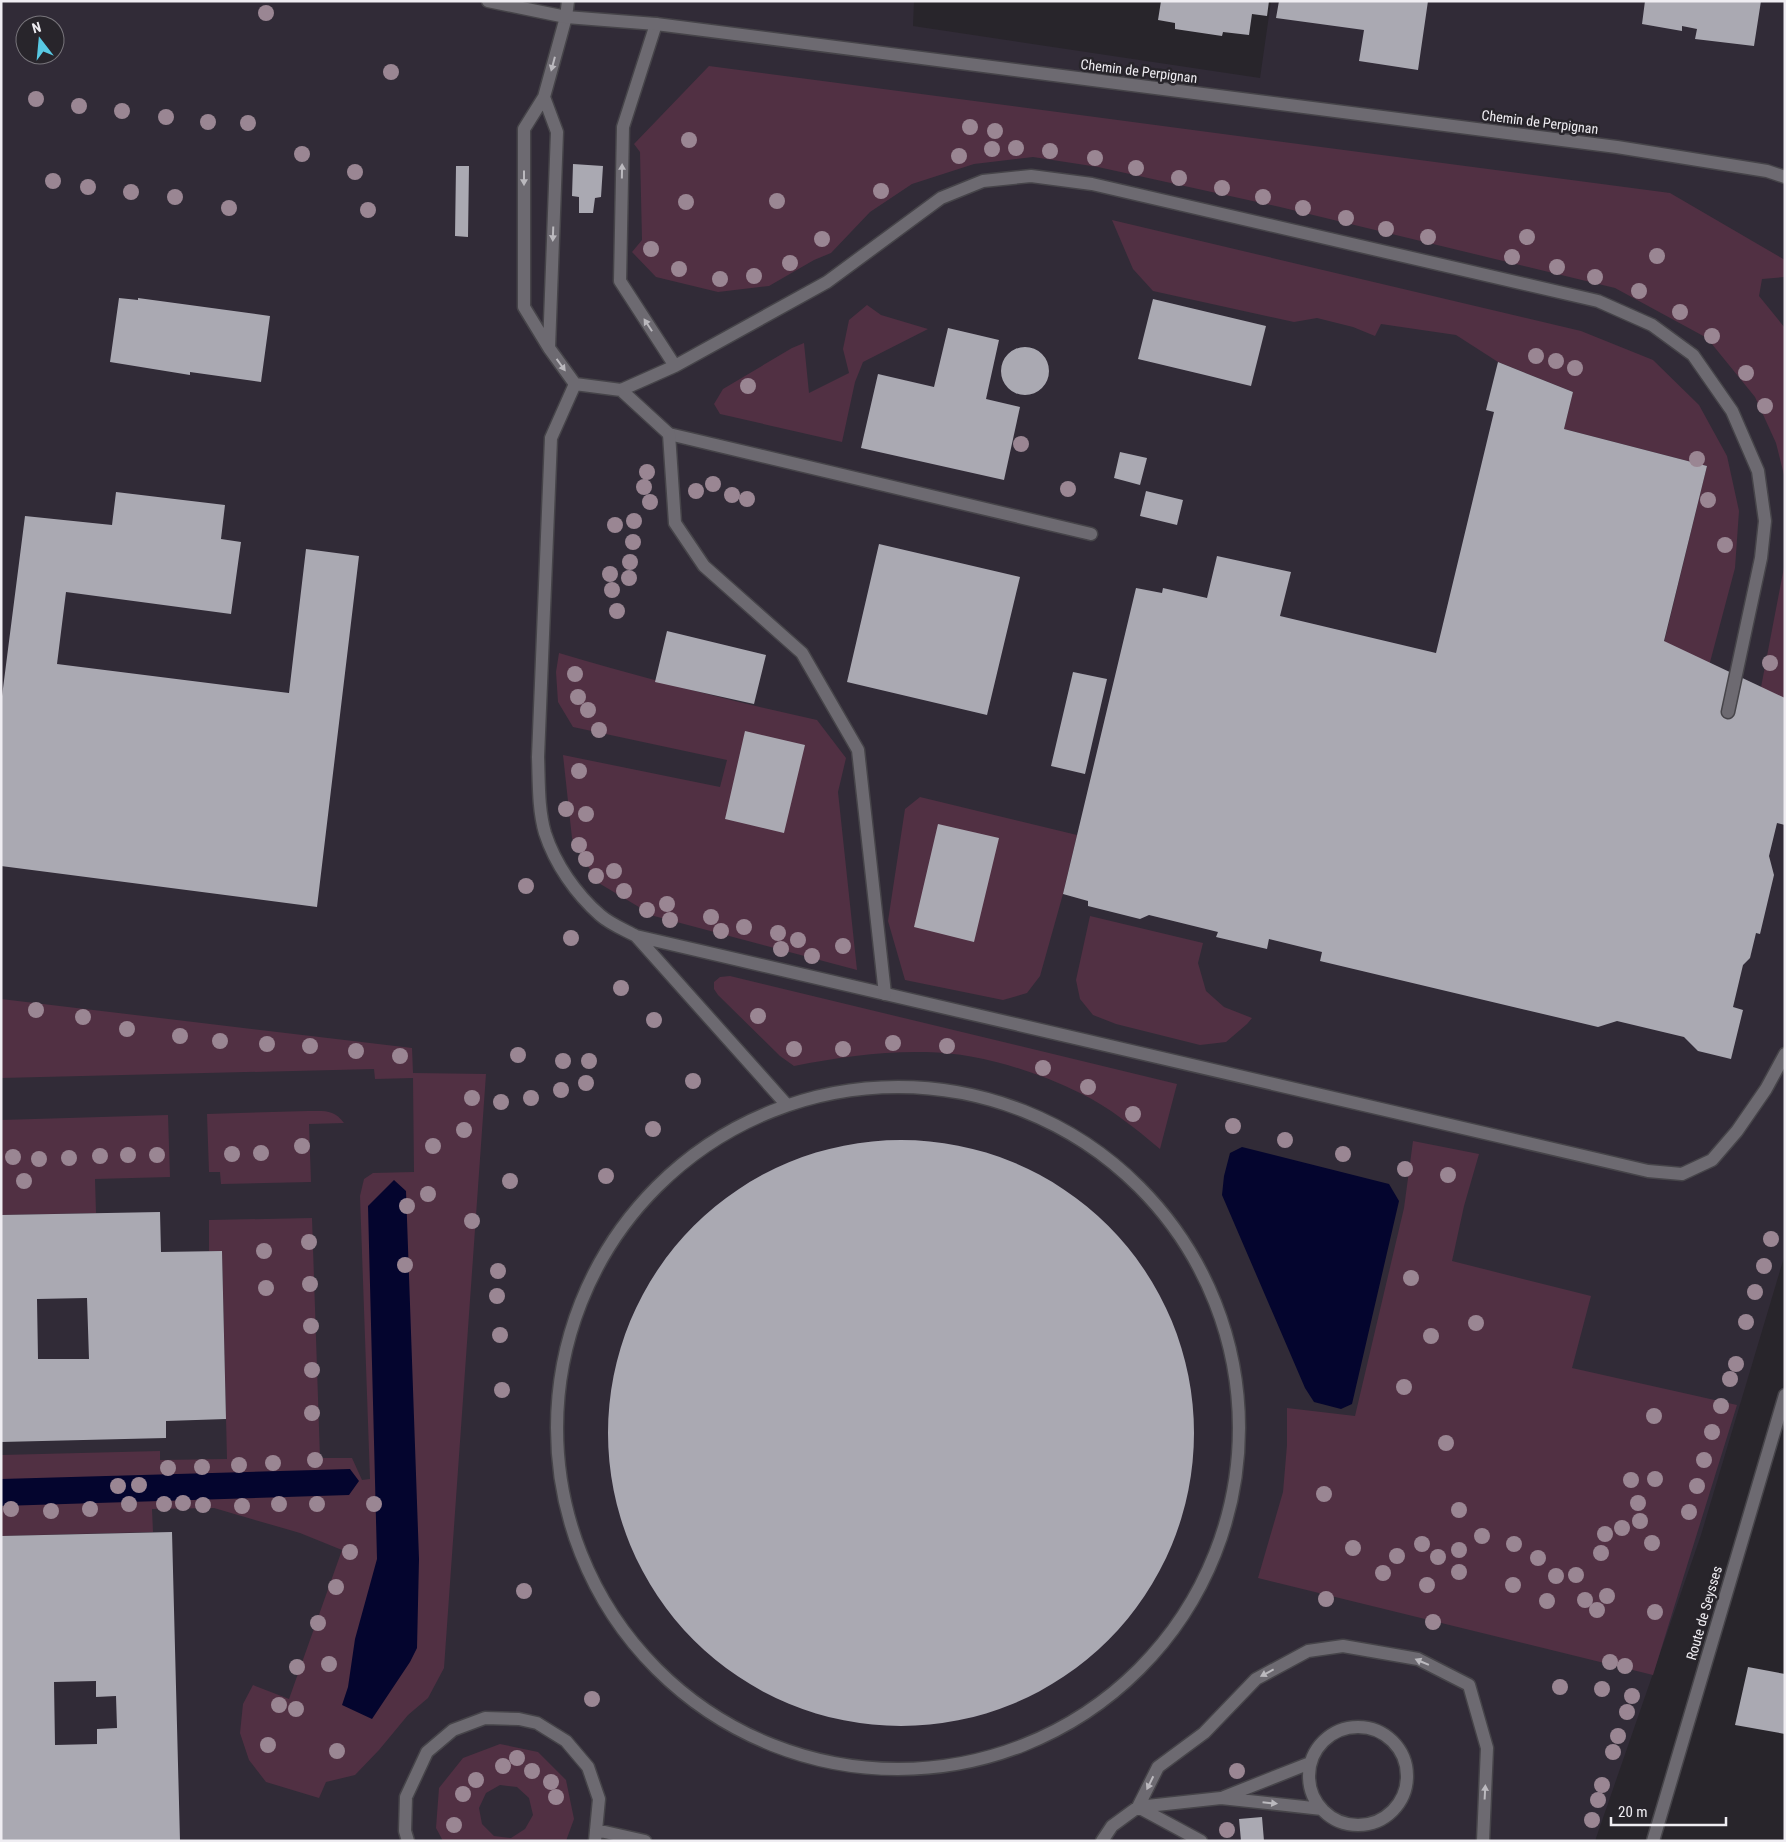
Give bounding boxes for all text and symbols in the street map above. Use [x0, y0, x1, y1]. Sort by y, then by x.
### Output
north arrow [15, 15, 65, 65]
text: N [30, 19, 43, 36]
street label: Chemin de Perpignan [1080, 56, 1198, 86]
one-way arrow [549, 57, 557, 72]
street label: Chemin de Perpignan [1481, 107, 1599, 137]
one-way arrow [619, 163, 627, 179]
one-way arrow [520, 170, 528, 186]
one-way arrow [549, 226, 557, 242]
one-way arrow [644, 319, 653, 332]
one-way arrow [556, 358, 566, 372]
street label: Route de Seysses [1683, 1564, 1725, 1662]
one-way arrow [1415, 1657, 1429, 1665]
one-way arrow [1260, 1669, 1274, 1677]
one-way arrow [1146, 1776, 1154, 1790]
one-way arrow [1482, 1784, 1490, 1800]
scale bar [1611, 1794, 1726, 1826]
one-way arrow [1262, 1799, 1278, 1807]
text: 20 m [1618, 1803, 1648, 1821]

